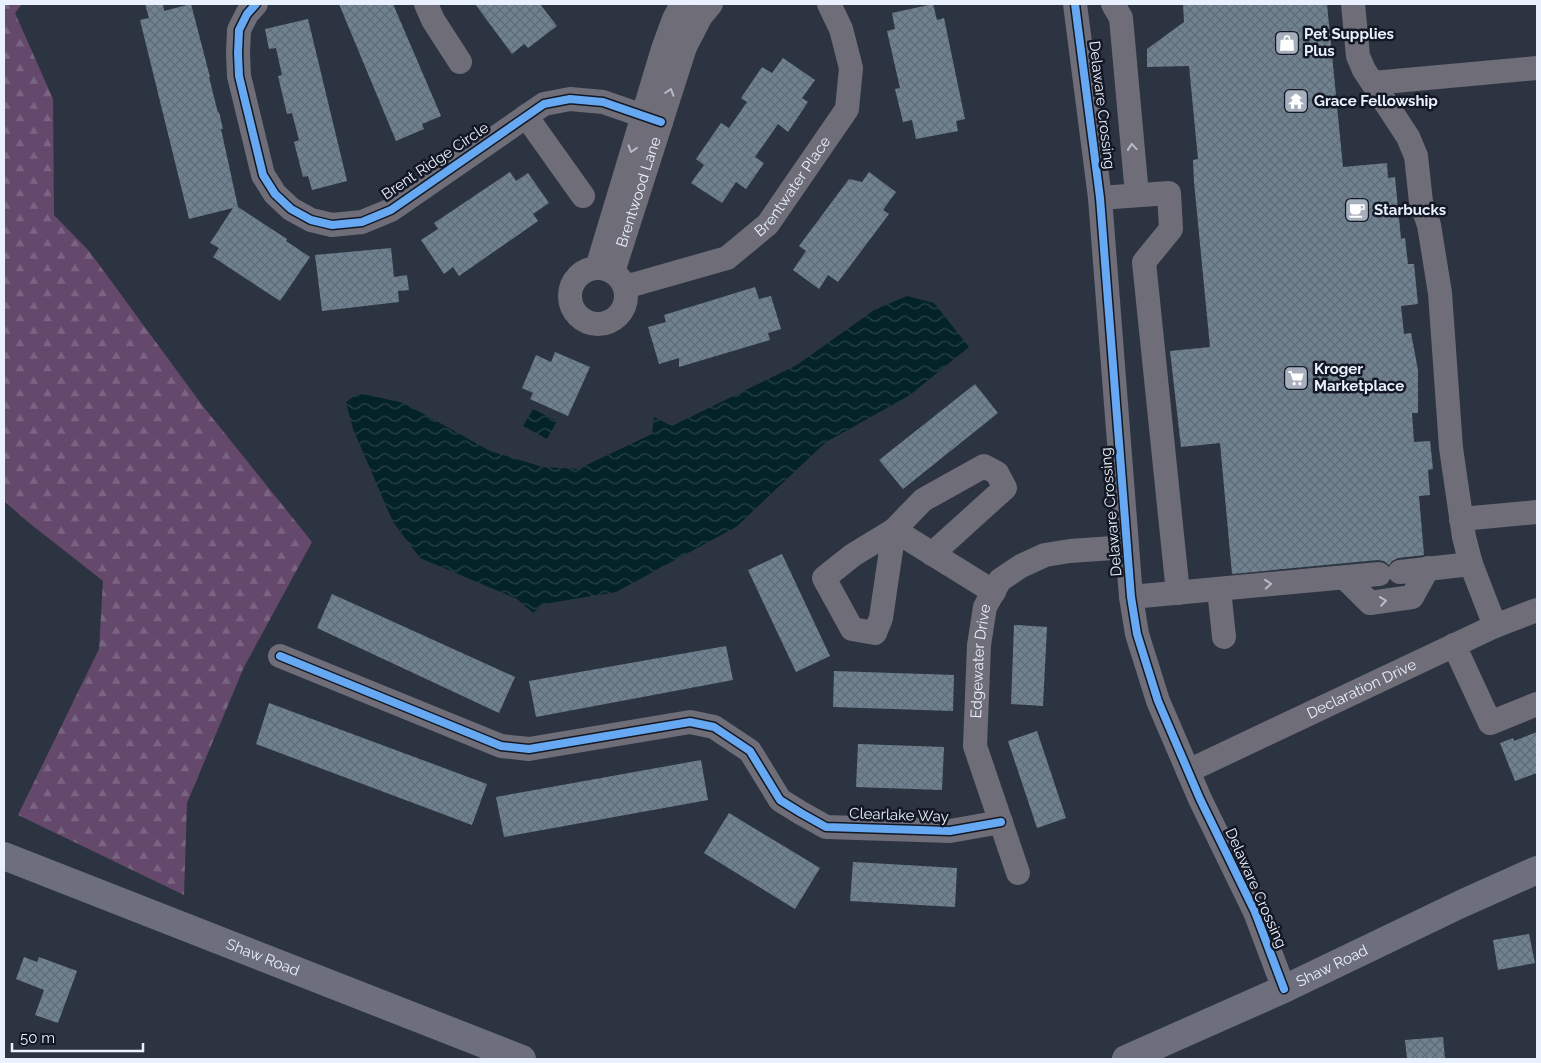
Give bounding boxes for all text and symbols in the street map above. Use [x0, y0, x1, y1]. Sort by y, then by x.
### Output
place label: Pet Supplies Plus [1304, 25, 1394, 60]
shop icon: Pet Supplies Plus [1274, 30, 1300, 56]
street label: Delaware Crossing [1085, 40, 1119, 170]
temple icon: Grace Fellowship [1283, 88, 1309, 114]
one-way arrow [665, 89, 675, 97]
place label: Grace Fellowship [1314, 92, 1438, 110]
street label: Brent Ridge Circle [378, 118, 492, 203]
street label: Brentwater Place [751, 133, 834, 240]
street label: Brentwood Lane [613, 134, 665, 250]
one-way arrow [1127, 142, 1138, 150]
one-way arrow [628, 144, 638, 152]
cafe icon: Starbucks [1344, 197, 1370, 223]
place label: Starbucks [1374, 201, 1446, 219]
place label: Kroger Marketplace [1314, 360, 1404, 395]
supermarket icon: Kroger Marketplace [1283, 365, 1309, 391]
street label: Delaware Crossing [1096, 447, 1126, 577]
one-way arrow [1264, 579, 1272, 590]
one-way arrow [1379, 596, 1387, 606]
street label: Edgewater Drive [967, 603, 994, 719]
street label: Declaration Drive [1304, 655, 1419, 723]
street label: Clearlake Way [849, 804, 949, 826]
street label: Delaware Crossing [1221, 825, 1291, 951]
street label: Shaw Road [224, 935, 302, 980]
street label: Shaw Road [1293, 941, 1371, 991]
scale bar [12, 1020, 144, 1052]
text: 50 m [20, 1029, 55, 1047]

